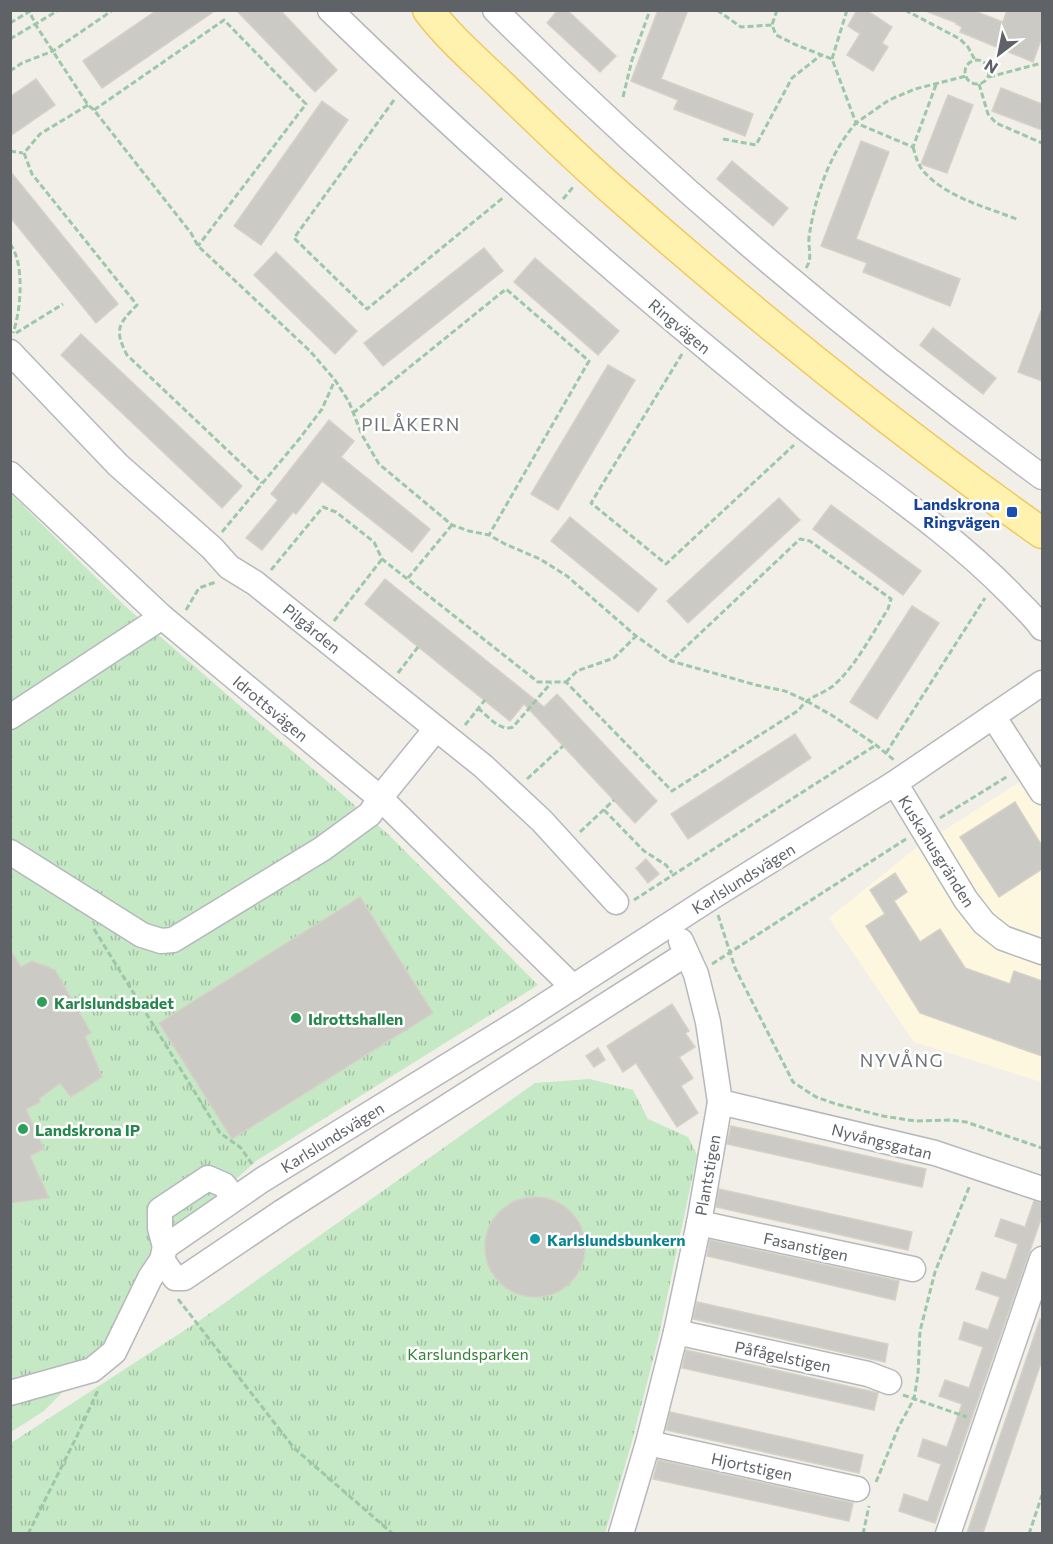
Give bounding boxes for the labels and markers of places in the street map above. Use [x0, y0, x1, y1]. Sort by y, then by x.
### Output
place label: Landskrona Ringvägen [913, 494, 1000, 531]
marker: Landskrona Ringvägen [1005, 505, 1019, 519]
place label: Karlslundsbadet [54, 993, 174, 1012]
marker: Karlslundsbadet [35, 995, 49, 1009]
place label: Idrottshallen [308, 1009, 403, 1028]
marker: Idrottshallen [289, 1011, 303, 1025]
place label: Landskrona IP [35, 1120, 140, 1139]
marker: Landskrona IP [16, 1122, 30, 1136]
place label: Karlslundsbunkern [547, 1230, 685, 1249]
marker: Karlslundsbunkern [528, 1232, 542, 1246]

